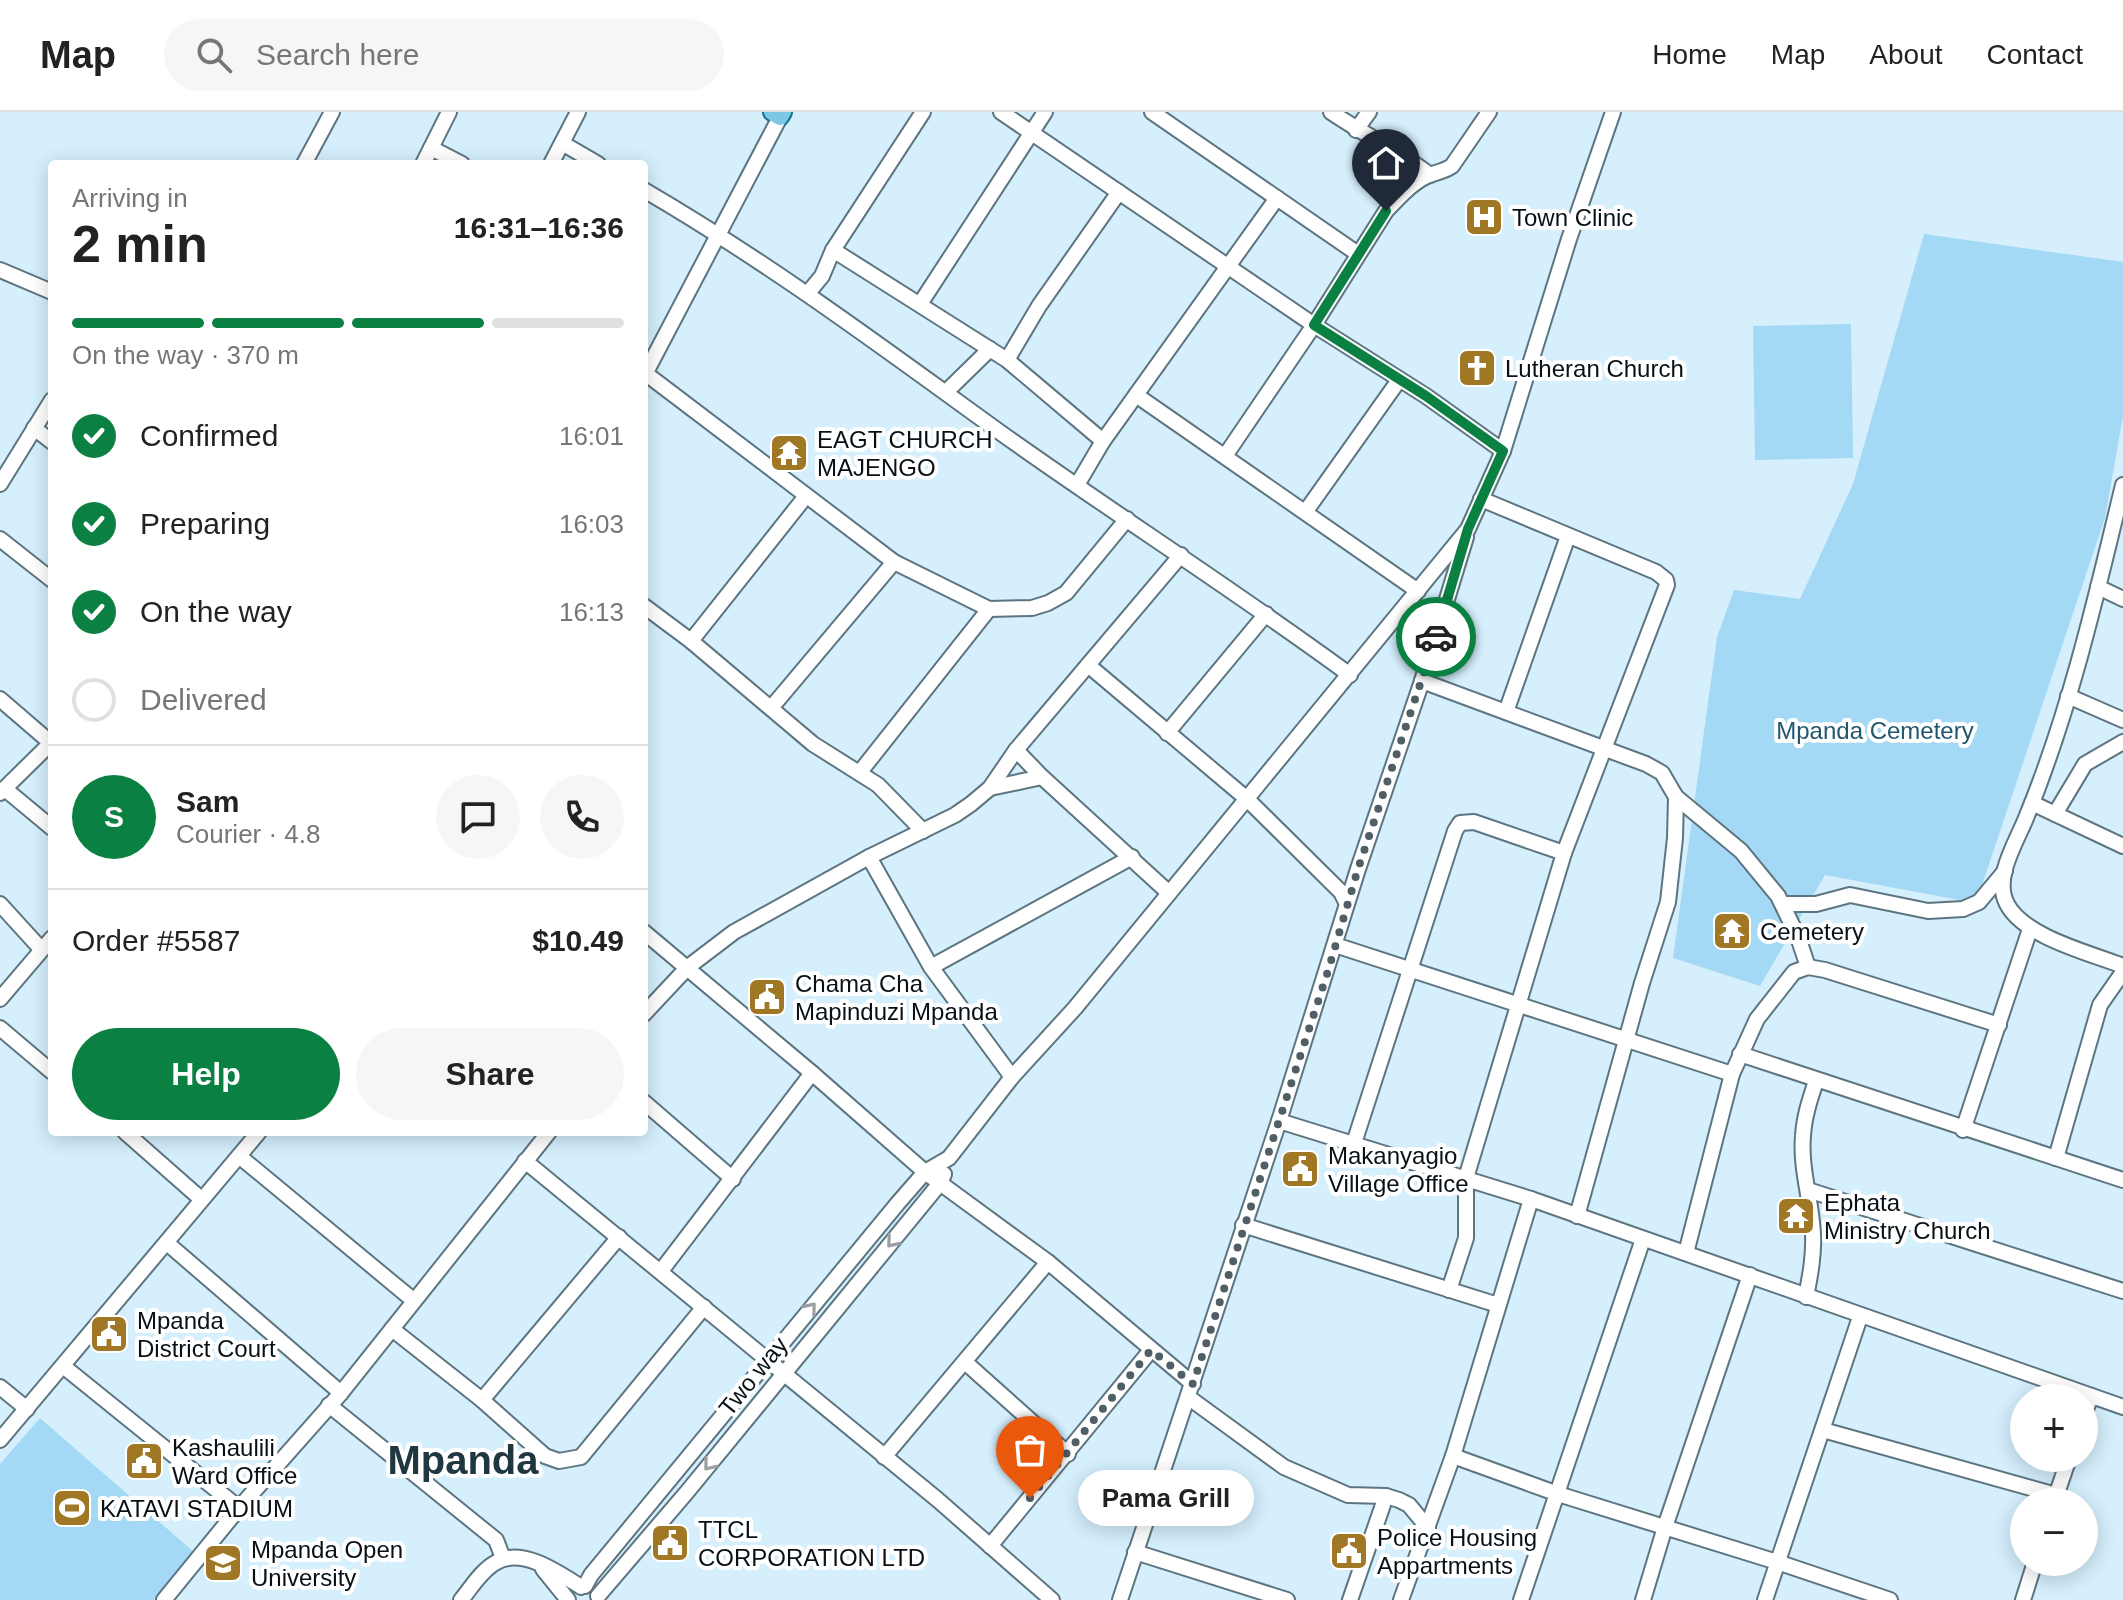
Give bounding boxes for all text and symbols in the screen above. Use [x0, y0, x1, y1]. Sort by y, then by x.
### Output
search box [164, 19, 724, 91]
icon: search [192, 33, 236, 77]
text: Map [40, 34, 116, 76]
text: Search here [256, 38, 419, 71]
text: Home [1652, 39, 1727, 70]
text: Map [1771, 39, 1825, 70]
text: About [1869, 39, 1943, 70]
text: Contact [1987, 39, 2083, 70]
pin [1352, 129, 1420, 211]
icon: home [1364, 141, 1408, 185]
text: Arriving in [72, 183, 188, 213]
hospital icon: Town Clinic [1463, 196, 1505, 238]
place label: Town Clinic [1512, 204, 1633, 231]
text: 16:31–16:36 [454, 211, 624, 244]
text: 2 min [72, 215, 208, 273]
text: On the way · 370 m [72, 340, 299, 370]
church icon: Lutheran Church [1456, 347, 1498, 389]
place label: Lutheran Church [1505, 355, 1684, 382]
icon: check [72, 414, 116, 458]
text: Confirmed [140, 419, 278, 452]
text: 16:01 [559, 421, 624, 451]
place label: EAGT CHURCH MAJENGO [817, 426, 993, 481]
temple icon: EAGT CHURCH MAJENGO [768, 432, 810, 474]
icon: check [72, 502, 116, 546]
text: Preparing [140, 507, 270, 540]
text: 16:03 [559, 509, 624, 539]
icon: check [72, 590, 116, 634]
text: On the way [140, 595, 292, 628]
text: 16:13 [559, 597, 624, 627]
courier [1396, 597, 1476, 677]
icon: car [1414, 615, 1458, 659]
text: Delivered [140, 683, 267, 716]
park label: Mpanda Cemetery [1776, 717, 1974, 744]
button: chat [436, 775, 520, 859]
button: phone [540, 775, 624, 859]
text: Sam [176, 785, 239, 818]
text: S [104, 800, 124, 833]
text: Courier · 4.8 [176, 819, 321, 849]
temple icon: Cemetery [1711, 910, 1753, 952]
place label: Cemetery [1760, 918, 1864, 945]
text: Order #5587 [72, 924, 240, 957]
text: $10.49 [532, 924, 624, 957]
place label: Chama Cha Mapinduzi Mpanda [795, 970, 998, 1025]
public building icon: Chama Cha Mapinduzi Mpanda [746, 976, 788, 1018]
button: Help [72, 1028, 340, 1120]
button: Share [356, 1028, 624, 1120]
place label: Makanyagio Village Office [1328, 1142, 1469, 1197]
public building icon: Makanyagio Village Office [1279, 1148, 1321, 1190]
place label: Ephata Ministry Church [1824, 1189, 1991, 1244]
temple icon: Ephata Ministry Church [1775, 1195, 1817, 1237]
one-way arrow [887, 1233, 902, 1247]
one-way arrow [801, 1303, 816, 1317]
place label: Mpanda District Court [137, 1307, 276, 1362]
public building icon: Mpanda District Court [88, 1313, 130, 1355]
street label: Two way [713, 1331, 793, 1421]
map controls [2010, 1384, 2098, 1576]
button: + [2010, 1384, 2098, 1472]
pin [996, 1416, 1064, 1498]
icon: bag [1008, 1428, 1052, 1472]
place label: Kashaulili Ward Office [172, 1434, 297, 1489]
district label: Mpanda [387, 1438, 539, 1482]
public building icon: Kashaulili Ward Office [123, 1440, 165, 1482]
one-way arrow [705, 1456, 719, 1471]
callout: Pama Grill [1078, 1470, 1254, 1526]
text: Pama Grill [1102, 1483, 1230, 1513]
sports icon: KATAVI STADIUM [51, 1487, 93, 1529]
button: − [2010, 1488, 2098, 1576]
place label: KATAVI STADIUM [100, 1495, 293, 1522]
place label: TTCL CORPORATION LTD [698, 1516, 925, 1571]
public building icon: TTCL CORPORATION LTD [649, 1522, 691, 1564]
place label: Police Housing Appartments [1377, 1524, 1537, 1579]
public building icon: Police Housing Appartments [1328, 1530, 1370, 1572]
place label: Mpanda Open University [251, 1536, 403, 1591]
school or university icon: Mpanda Open University [202, 1542, 244, 1584]

